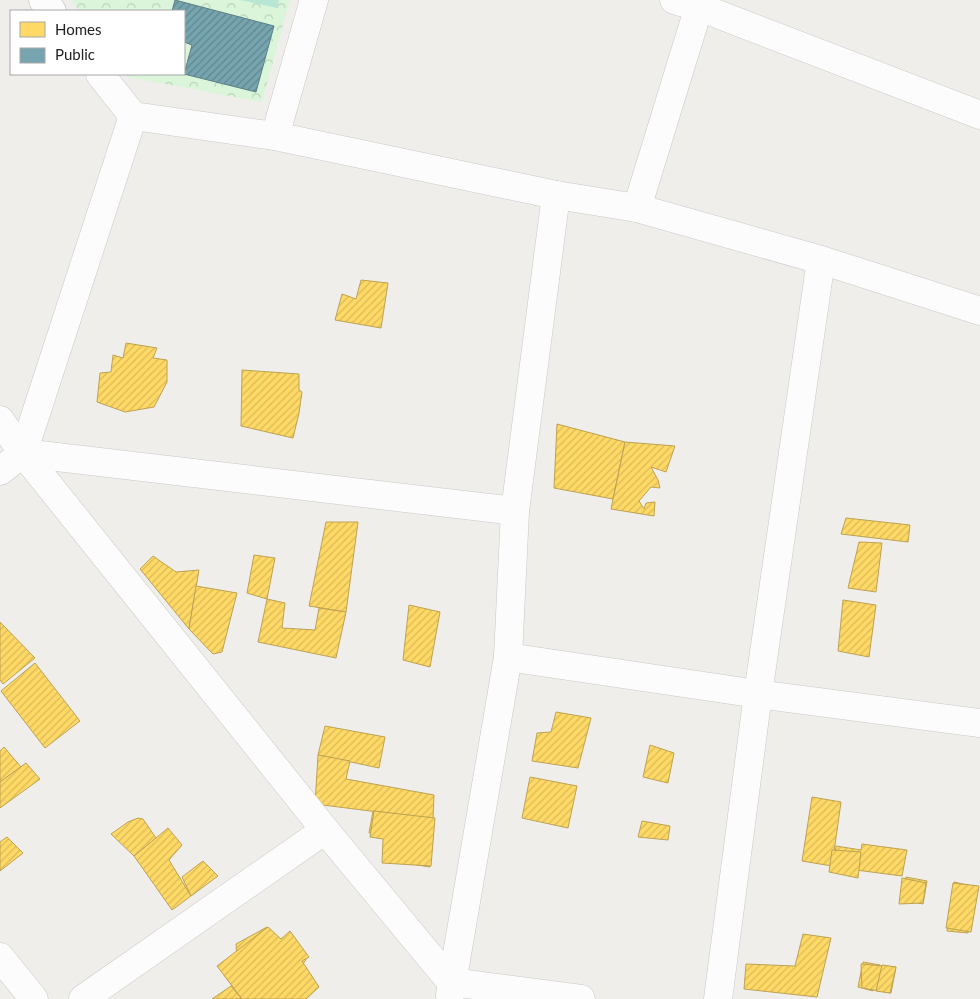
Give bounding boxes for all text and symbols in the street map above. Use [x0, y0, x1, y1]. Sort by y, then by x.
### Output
legend [10, 10, 185, 75]
text: Homes [55, 20, 101, 38]
text: Public [55, 45, 95, 63]

